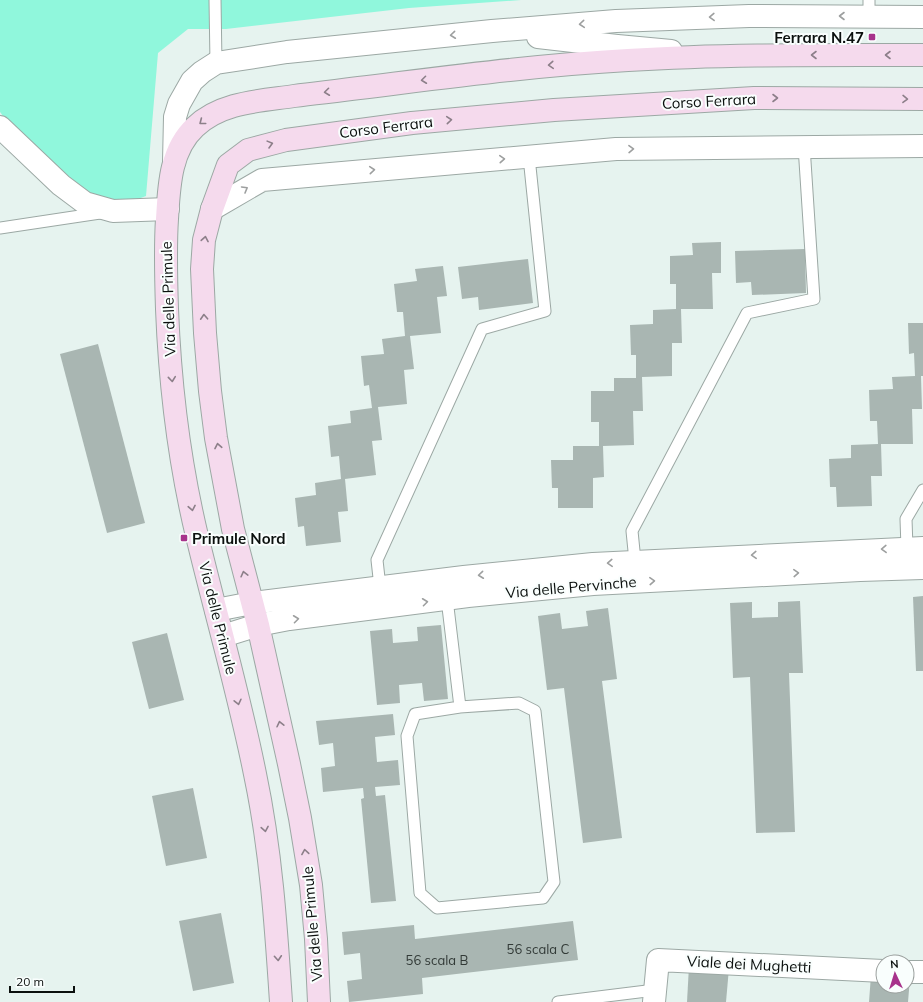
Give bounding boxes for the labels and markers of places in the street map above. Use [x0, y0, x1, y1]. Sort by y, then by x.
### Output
place label: Ferrara N.47 [774, 28, 864, 47]
marker: Ferrara N.47 [867, 32, 877, 42]
place label: Primule Nord [192, 529, 286, 548]
marker: Primule Nord [179, 533, 189, 543]

